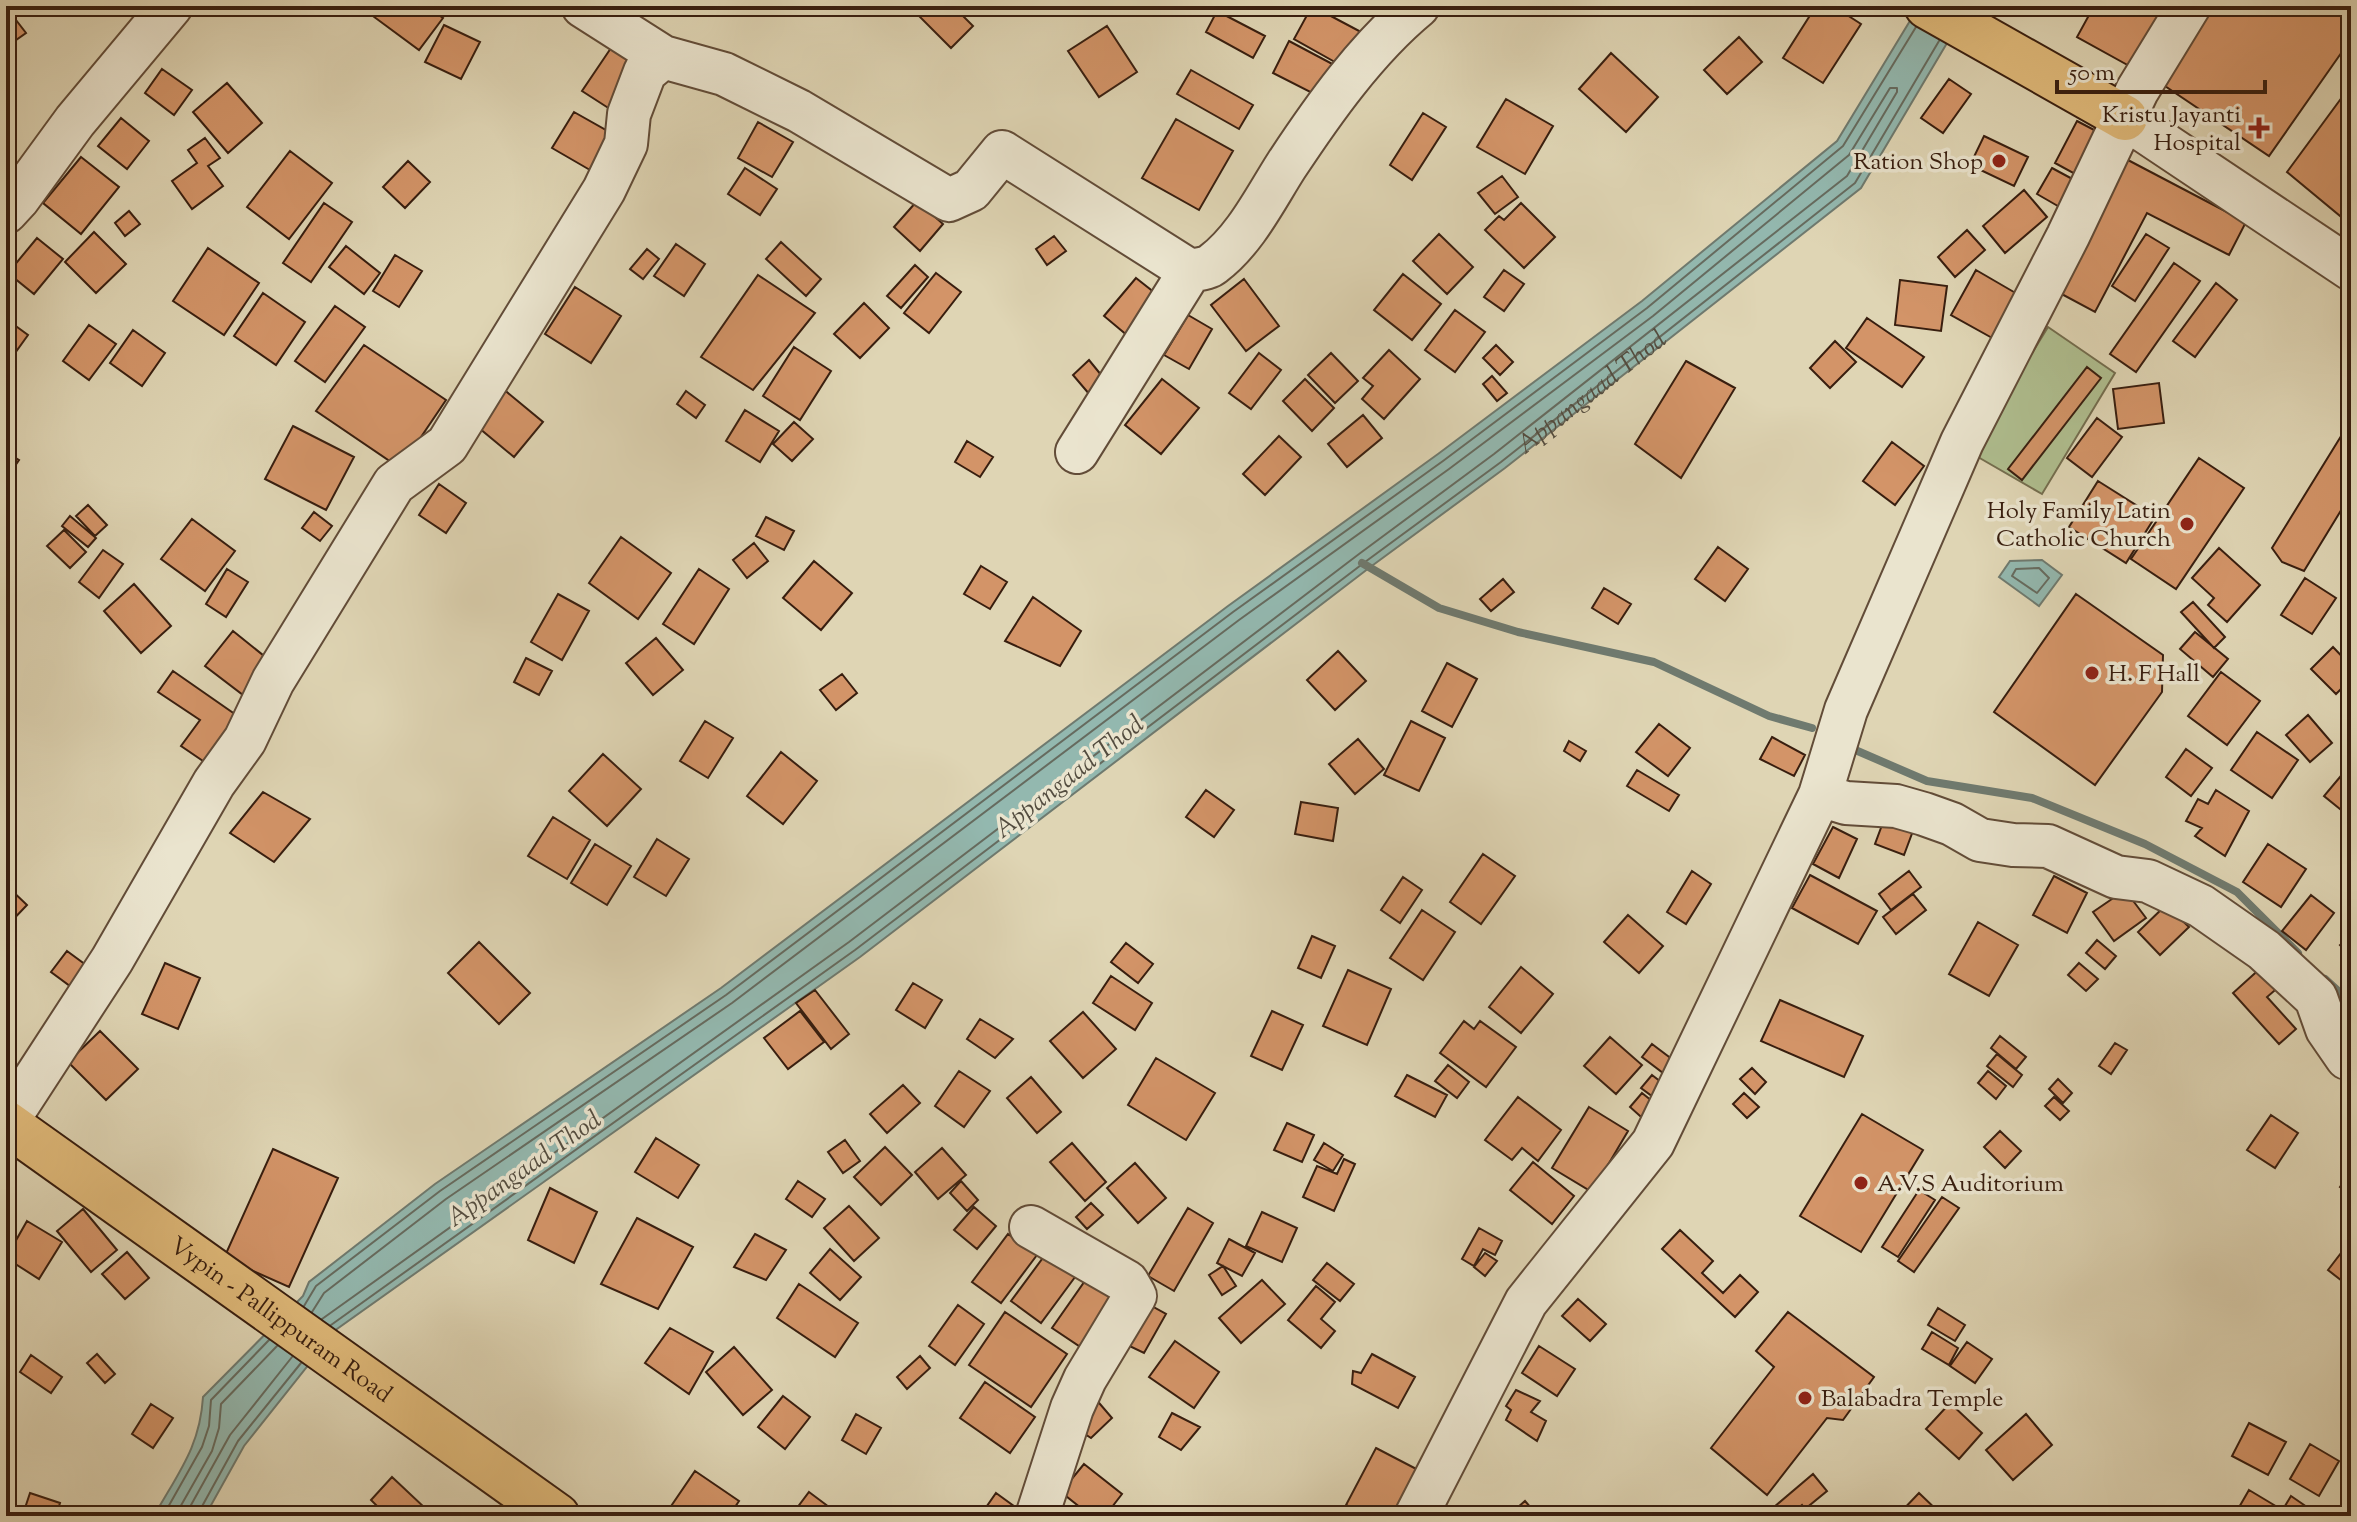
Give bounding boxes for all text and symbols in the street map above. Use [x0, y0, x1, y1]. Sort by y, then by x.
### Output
scale bar [2057, 44, 2265, 94]
text: 50 m [2067, 57, 2115, 91]
place label: Kristu Jayanti Hospital [2102, 99, 2241, 161]
marker: Kristu Jayanti Hospital [2248, 117, 2270, 139]
place label: Ration Shop [1853, 146, 1983, 180]
marker: Ration Shop [1990, 152, 2008, 170]
water label: Appangaad Thod [1509, 322, 1675, 464]
place label: Holy Family Latin Catholic Church [1987, 495, 2171, 557]
marker: Holy Family Latin Catholic Church [2178, 515, 2196, 533]
place label: H. F Hall [2108, 658, 2200, 692]
marker: H. F Hall [2083, 664, 2101, 682]
water label: Appangaad Thod [987, 707, 1153, 848]
water label: Appangaad Thod [439, 1103, 610, 1237]
place label: A.V.S Auditorium [1877, 1168, 2064, 1202]
marker: A.V.S Auditorium [1852, 1174, 1870, 1192]
street label: Vypin - Pallippuram Road [162, 1230, 399, 1412]
place label: Balabadra Temple [1821, 1383, 2003, 1417]
marker: Balabadra Temple [1796, 1389, 1814, 1407]

